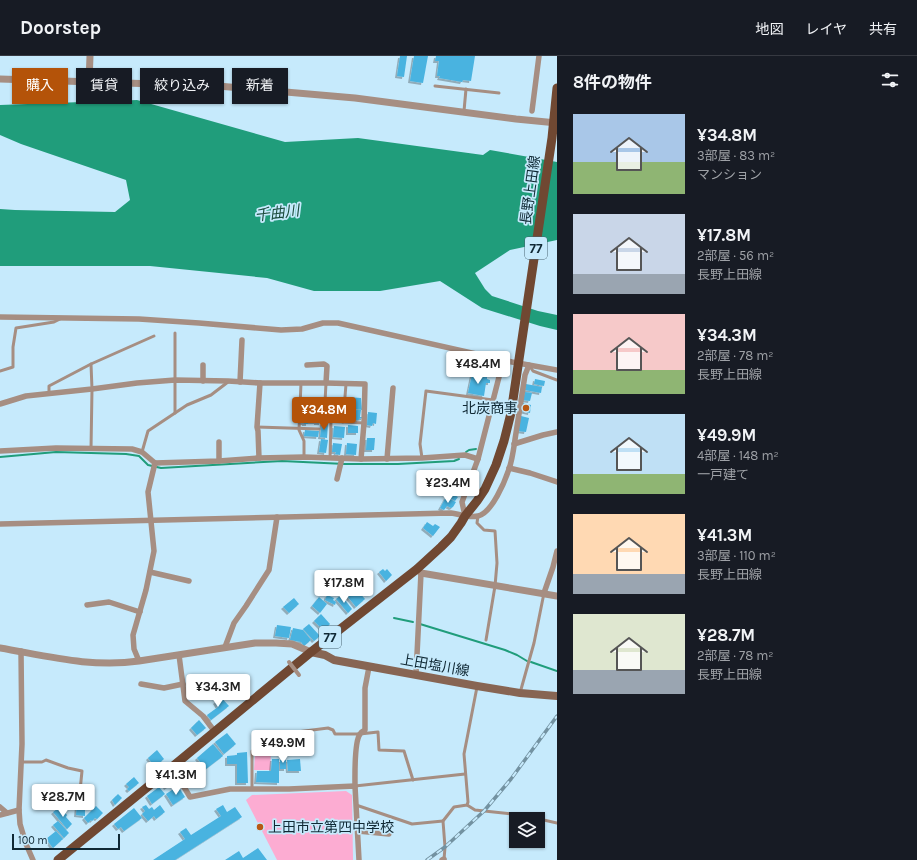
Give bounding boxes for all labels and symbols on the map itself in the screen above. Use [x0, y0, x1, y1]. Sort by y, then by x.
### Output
street label: 長野上田線 [517, 154, 544, 226]
water label: 千曲川 [254, 201, 302, 225]
road number: 77 [525, 237, 547, 259]
pin: ¥48.4M [445, 351, 511, 385]
pin: ¥34.8M [291, 397, 357, 431]
place label: 北炭商事 [462, 400, 518, 417]
marker: 北炭商事 [521, 403, 531, 413]
pin: ¥23.4M [415, 470, 481, 504]
pin: ¥17.8M [311, 570, 377, 604]
road number: 77 [319, 626, 341, 648]
street label: 上田塩川線 [399, 651, 471, 680]
pin: ¥34.3M [185, 674, 251, 708]
pin: ¥49.9M [250, 730, 316, 764]
pin: ¥41.3M [143, 762, 209, 796]
pin: ¥28.7M [30, 784, 96, 818]
place label: 上田市立第四中学校 [268, 819, 394, 836]
marker: 上田市立第四中学校 [255, 822, 265, 832]
scale bar [12, 832, 120, 851]

